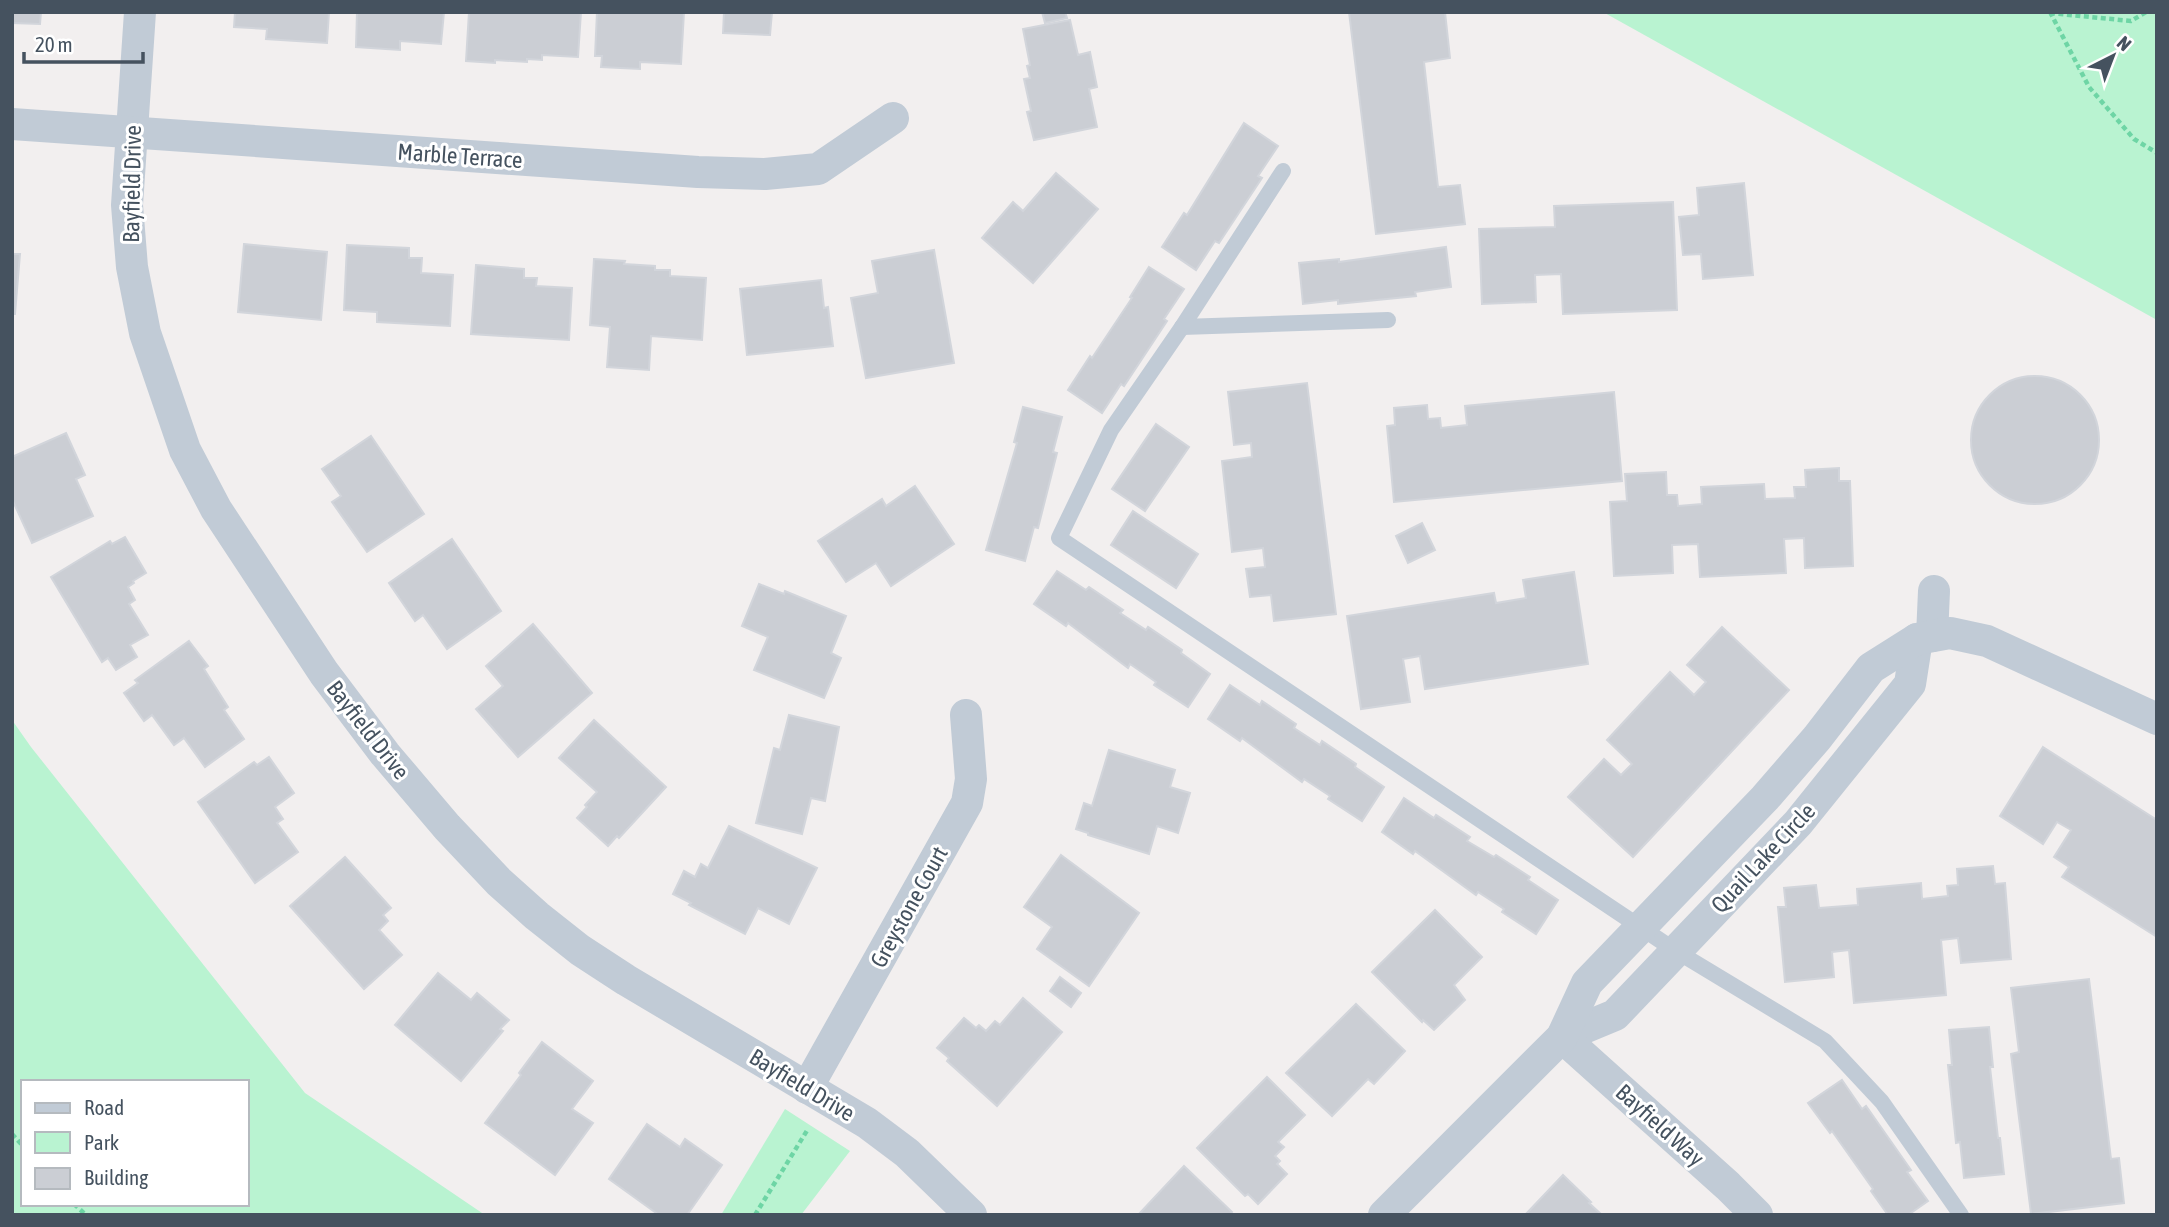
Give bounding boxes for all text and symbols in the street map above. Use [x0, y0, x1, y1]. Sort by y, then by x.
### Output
scale bar [24, 21, 144, 65]
north arrow [2078, 21, 2148, 91]
text: N [2113, 31, 2136, 55]
text: 20 m [35, 32, 73, 56]
street label: Bayfield Drive [118, 125, 146, 243]
street label: Marble Terrace [397, 139, 523, 173]
street label: Bayfield Drive [322, 676, 414, 784]
street label: Quail Lake Circle [1706, 798, 1820, 918]
street label: Greystone Court [865, 842, 953, 972]
street label: Bayfield Drive [745, 1044, 859, 1126]
street label: Bayfield Way [1611, 1079, 1709, 1171]
legend [21, 1080, 248, 1206]
text: Road [84, 1095, 124, 1119]
text: Park [84, 1130, 119, 1154]
text: Building [84, 1165, 148, 1189]

